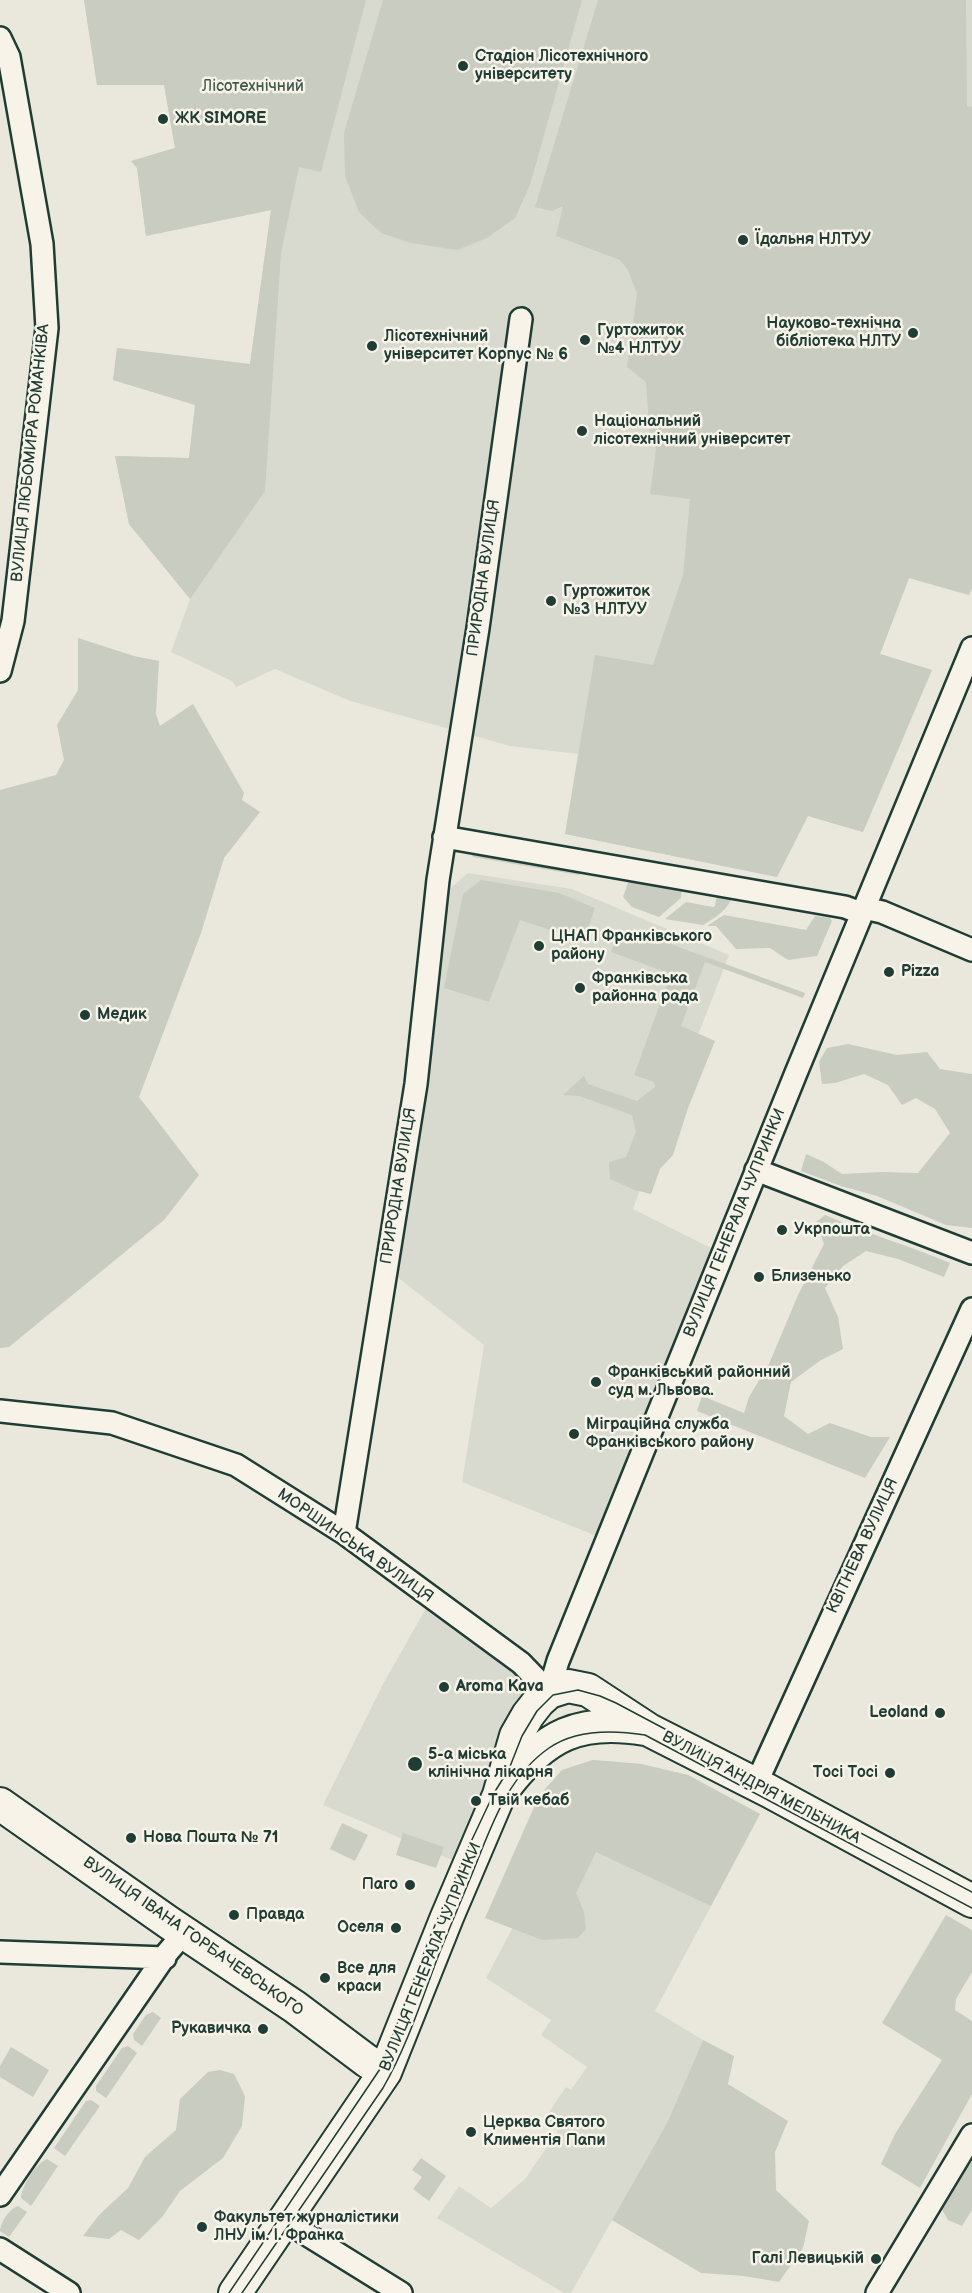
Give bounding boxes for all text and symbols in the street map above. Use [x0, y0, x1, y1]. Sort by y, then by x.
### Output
place label: Стадіон Лісотехнічного університету [475, 47, 648, 85]
marker: Стадіон Лісотехнічного університету [456, 59, 470, 73]
park label: Лісотехнічний [202, 77, 304, 97]
place label: ЖК SIMORE [175, 109, 266, 129]
marker: ЖК SIMORE [156, 112, 170, 126]
place label: Їдальня НЛТУУ [755, 230, 871, 250]
marker: Їдальня НЛТУУ [736, 233, 750, 247]
place label: Науково-технічна бібліотека НЛТУ [766, 314, 901, 352]
place label: Гуртожиток №4 НЛТУУ [597, 321, 684, 359]
street label: ВУЛИЦЯ ЛЮБОМИРА РОМАНКІВА [8, 323, 54, 583]
marker: Науково-технічна бібліотека НЛТУ [906, 326, 920, 340]
place label: Лісотехнічний університет Корпус № 6 [384, 327, 568, 365]
marker: Гуртожиток №4 НЛТУУ [578, 333, 592, 347]
marker: Лісотехнічний університет Корпус № 6 [365, 339, 379, 353]
place label: Національний лісотехнічний університет [594, 412, 790, 450]
marker: Національний лісотехнічний університет [575, 424, 589, 438]
street label: ПРИРОДНА ВУЛИЦЯ [463, 498, 505, 658]
place label: Гуртожиток №3 НЛТУУ [563, 582, 650, 620]
marker: Гуртожиток №3 НЛТУУ [544, 594, 558, 608]
place label: ЦНАП Франківського району [551, 927, 712, 965]
marker: ЦНАП Франківського району [532, 939, 546, 953]
place label: Pizza [901, 962, 939, 982]
marker: Pizza [882, 965, 896, 979]
place label: Франківська районна рада [592, 969, 698, 1007]
marker: Франківська районна рада [573, 981, 587, 995]
place label: Медик [97, 1005, 147, 1025]
marker: Медик [78, 1008, 92, 1022]
street label: ПРИРОДНА ВУЛИЦЯ [377, 1106, 421, 1266]
street label: ВУЛИЦЯ ГЕНЕРАЛА ЧУПРИНКИ [680, 1106, 790, 1340]
place label: Укрпошта [794, 1220, 870, 1240]
marker: Укрпошта [775, 1223, 789, 1237]
place label: Близенько [771, 1267, 851, 1287]
marker: Близенько [752, 1270, 766, 1284]
place label: Франківський районний суд м. Львова. [608, 1363, 791, 1401]
marker: Франківський районний суд м. Львова. [589, 1375, 603, 1389]
place label: Міграційна служба Франківського району [586, 1415, 754, 1453]
marker: Міграційна служба Франківського району [567, 1427, 581, 1441]
street label: КВІТНЕВА ВУЛИЦЯ [823, 1475, 903, 1617]
street label: МОРШИНСЬКА ВУЛИЦЯ [273, 1485, 437, 1607]
place label: Aroma Kava [456, 1677, 544, 1697]
marker: Aroma Kava [437, 1680, 451, 1694]
place label: Leoland [869, 1703, 928, 1723]
marker: Leoland [933, 1706, 947, 1720]
street label: ВУЛИЦЯ АНДРІЯ МЕЛЬНИКА [659, 1727, 863, 1849]
place label: 5-а міська клінічна лікарня [428, 1745, 553, 1783]
marker: 5-а міська клінічна лікарня [406, 1755, 424, 1773]
place label: Тосі Тосі [813, 1763, 878, 1783]
marker: Тосі Тосі [883, 1766, 897, 1780]
place label: Твій кебаб [488, 1791, 570, 1811]
marker: Твій кебаб [469, 1794, 483, 1808]
place label: Нова Пошта № 71 [143, 1828, 278, 1848]
marker: Нова Пошта № 71 [124, 1831, 138, 1845]
street label: ВУЛИЦЯ ГЕНЕРАЛА ЧУПРИНКИ [376, 1840, 486, 2074]
street label: ВУЛИЦЯ ІВАНА ГОРБАЧЕВСЬКОГО [79, 1853, 307, 2021]
place label: Паго [362, 1875, 398, 1895]
marker: Паго [403, 1878, 417, 1892]
place label: Правда [246, 1905, 304, 1925]
marker: Правда [227, 1908, 241, 1922]
place label: Оселя [337, 1918, 384, 1938]
marker: Оселя [389, 1921, 403, 1935]
place label: Все для краси [337, 1959, 396, 1997]
marker: Все для краси [318, 1971, 332, 1985]
place label: Рукавичка [171, 2019, 251, 2039]
marker: Рукавичка [256, 2022, 270, 2036]
place label: Церква Святого Климентія Папи [483, 2113, 606, 2151]
marker: Церква Святого Климентія Папи [464, 2125, 478, 2139]
place label: Факультет журналістики ЛНУ ім. І. Франка [214, 2208, 399, 2246]
marker: Факультет журналістики ЛНУ ім. І. Франка [195, 2220, 209, 2234]
place label: Галі Левицькій [752, 2249, 864, 2269]
marker: Галі Левицькій [869, 2252, 883, 2266]

